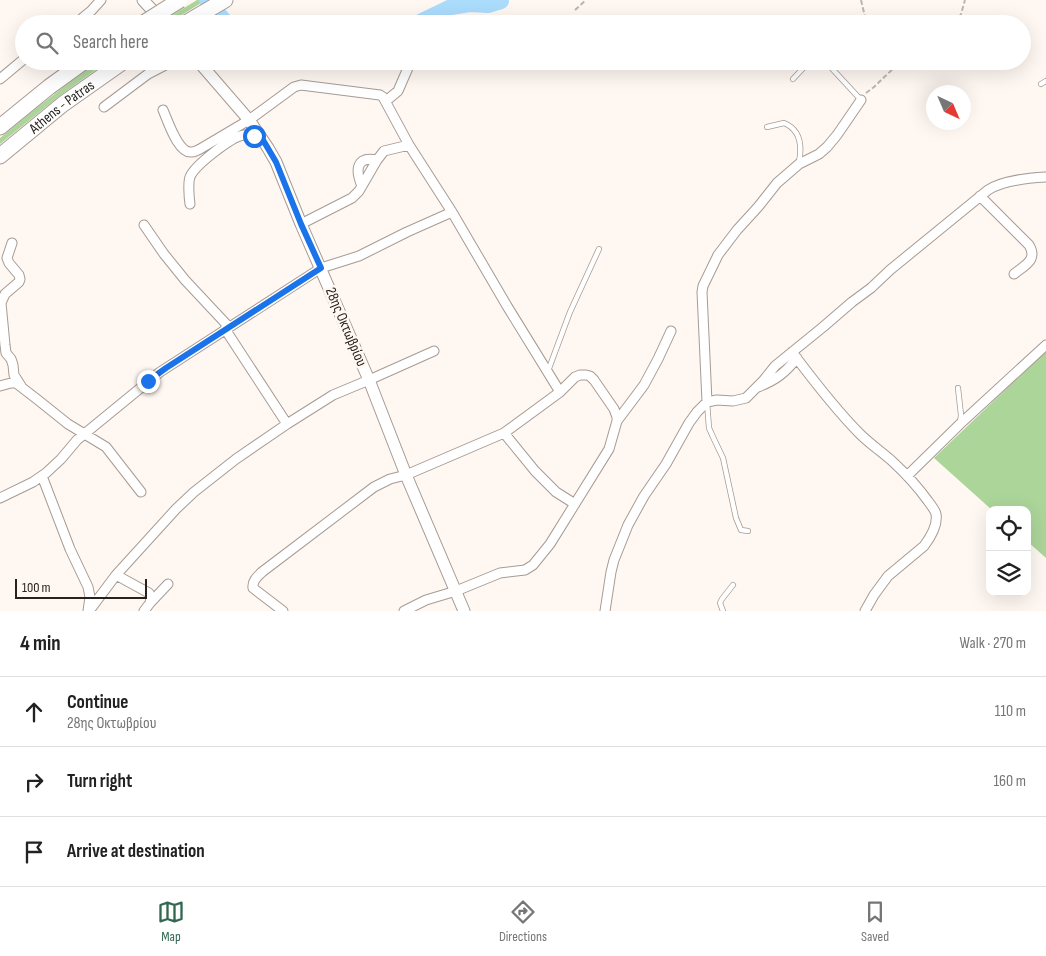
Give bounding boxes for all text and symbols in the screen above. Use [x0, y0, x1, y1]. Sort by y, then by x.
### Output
search box [15, 15, 1031, 70]
icon: search [33, 29, 61, 57]
text: Search here [73, 31, 149, 54]
street label: Athens - Patras [24, 75, 98, 138]
north arrow [926, 85, 971, 130]
route start [243, 125, 266, 148]
street label: 28ης Οκτωβρίου [321, 285, 371, 369]
route end [137, 370, 160, 393]
map controls [986, 506, 1031, 596]
button: locate [986, 506, 1031, 551]
button: layers [986, 551, 1031, 596]
scale bar [15, 576, 148, 599]
text: 100 m [22, 579, 51, 596]
text: 4 min [20, 631, 61, 656]
text: Walk · 270 m [960, 634, 1026, 653]
text: Continue [67, 691, 128, 714]
icon: ahead [20, 698, 48, 726]
text: 110 m [995, 702, 1026, 721]
text: 28ης Οκτωβρίου [67, 714, 157, 733]
icon: right [20, 768, 48, 796]
text: Turn right [67, 770, 132, 793]
text: 160 m [993, 772, 1026, 791]
icon: arrive [20, 838, 48, 866]
text: Arrive at destination [67, 840, 205, 863]
tab: Map [157, 898, 185, 945]
tab: Directions [499, 898, 547, 945]
tab: Saved [861, 898, 889, 945]

